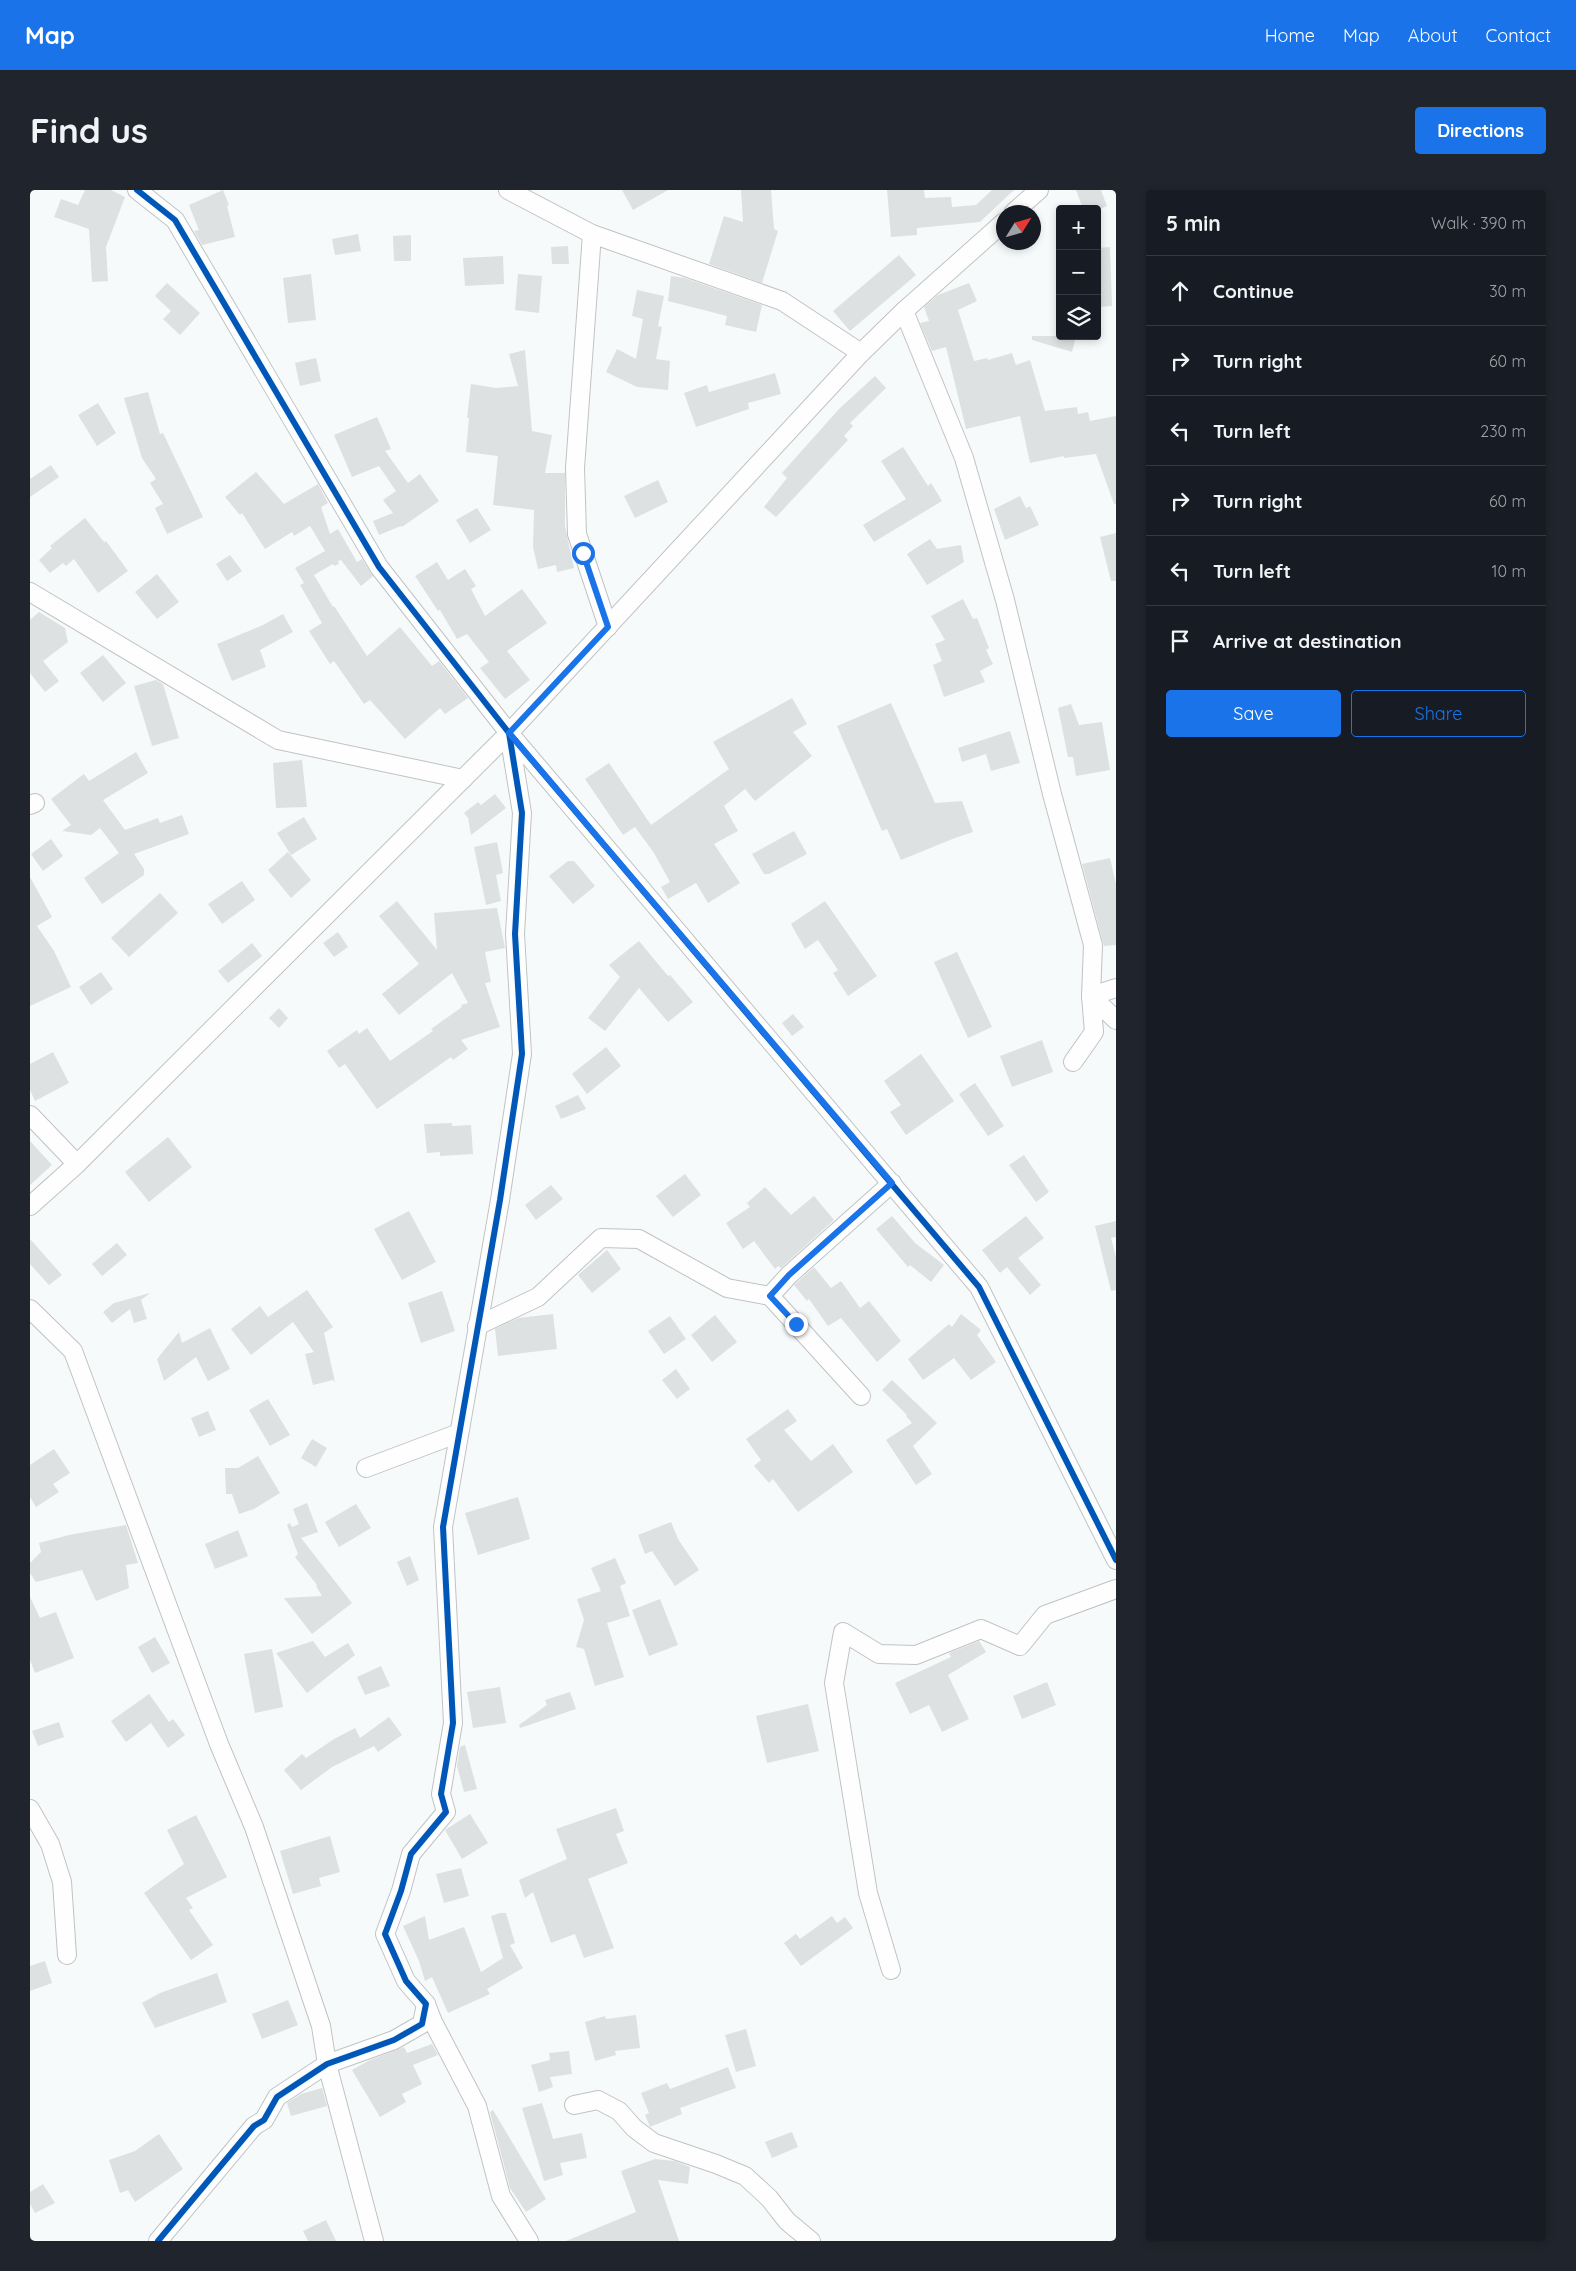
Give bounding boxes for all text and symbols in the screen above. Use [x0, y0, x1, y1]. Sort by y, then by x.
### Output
text: Map [25, 20, 75, 50]
text: Home [1265, 24, 1315, 47]
text: Map [1343, 24, 1380, 47]
text: About [1408, 24, 1458, 47]
text: Contact [1486, 24, 1551, 47]
button: Directions [1415, 107, 1546, 154]
text: Find us [30, 108, 148, 152]
north arrow [996, 205, 1041, 250]
map controls [1056, 205, 1101, 340]
button: + [1056, 205, 1101, 250]
text: 5 min [1166, 210, 1221, 236]
text: Walk · 390 m [1431, 213, 1526, 233]
button: − [1056, 250, 1101, 295]
icon: ahead [1166, 277, 1194, 305]
text: Continue [1213, 279, 1294, 303]
text: 30 m [1489, 281, 1526, 301]
button: layers [1056, 295, 1101, 340]
icon: right [1166, 347, 1194, 375]
text: Turn right [1213, 349, 1302, 373]
text: 60 m [1489, 351, 1526, 371]
icon: left [1166, 417, 1194, 445]
text: Turn left [1213, 419, 1291, 443]
text: 230 m [1480, 421, 1526, 441]
icon: right [1166, 487, 1194, 515]
text: Turn right [1213, 489, 1302, 513]
text: 60 m [1489, 491, 1526, 511]
route start [572, 542, 595, 565]
icon: left [1166, 557, 1194, 585]
text: Turn left [1213, 559, 1291, 583]
text: 10 m [1492, 561, 1526, 581]
icon: arrive [1166, 627, 1194, 655]
text: Arrive at destination [1213, 629, 1402, 653]
button: Save [1166, 690, 1341, 737]
button: Share [1351, 690, 1526, 737]
route end [785, 1313, 808, 1336]

